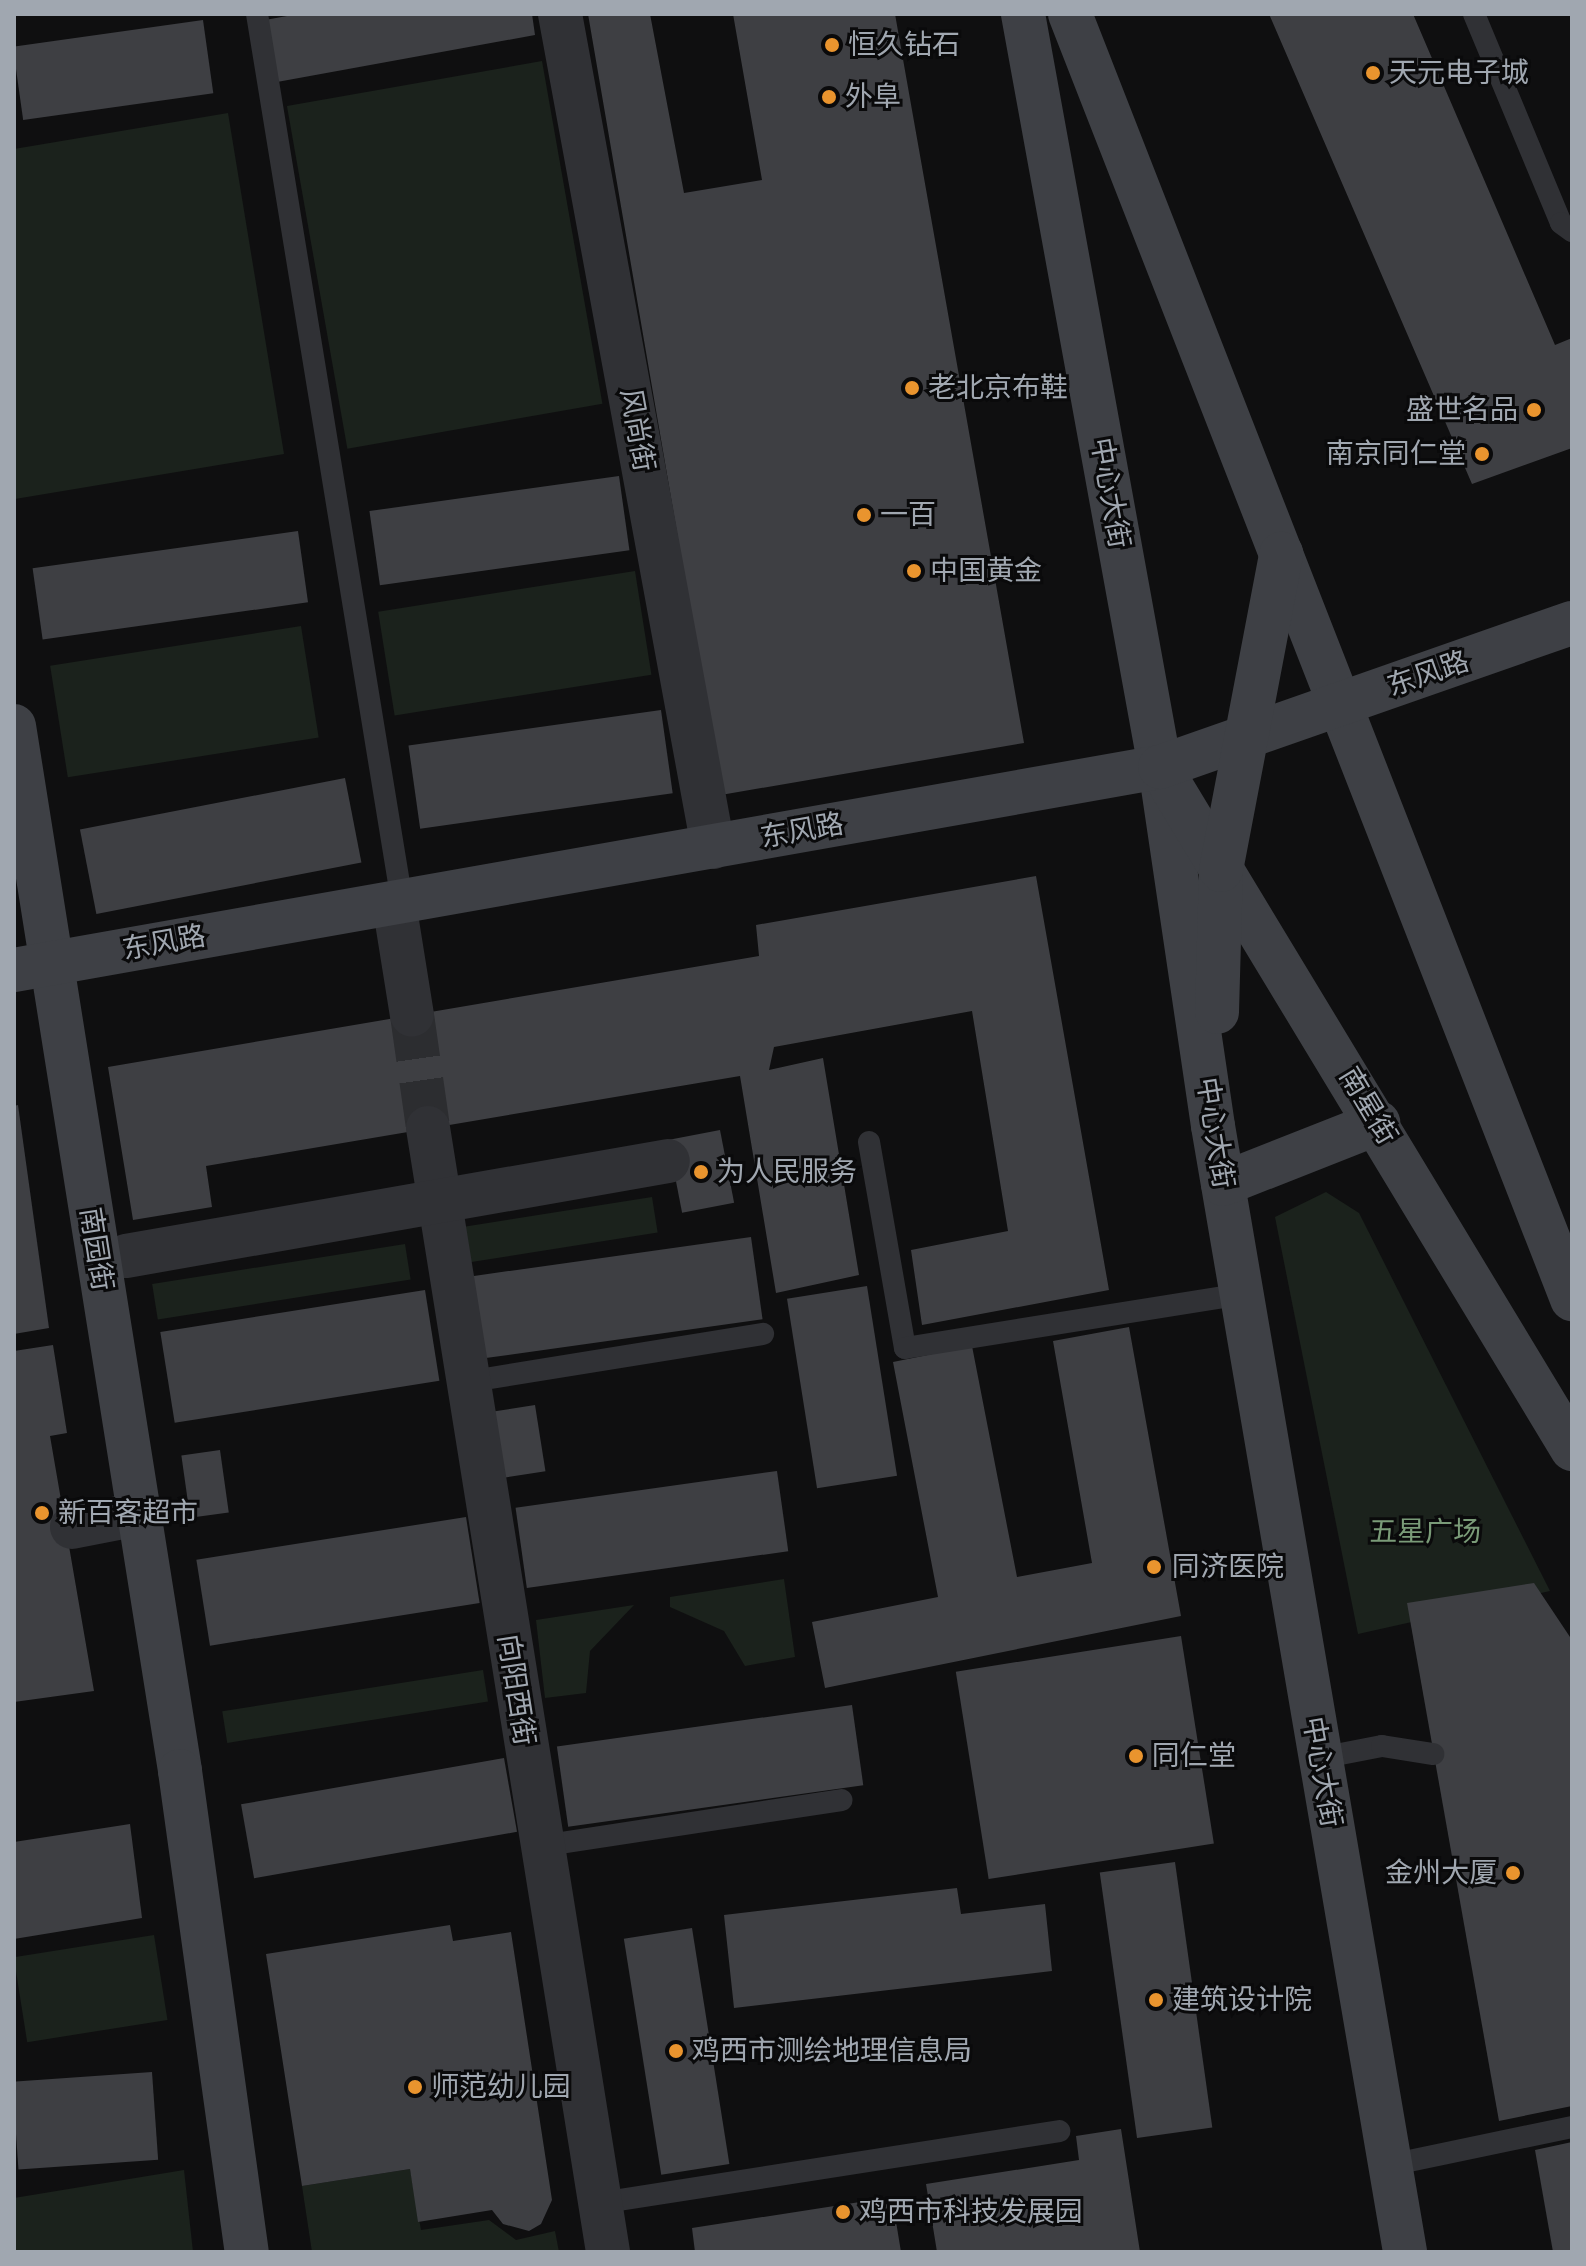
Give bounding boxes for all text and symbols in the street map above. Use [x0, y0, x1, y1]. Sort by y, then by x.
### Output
place label: 恒久钻石 [848, 28, 960, 62]
marker: 恒久钻石 [823, 36, 841, 54]
place label: 天元电子城 [1389, 56, 1529, 90]
marker: 天元电子城 [1364, 64, 1382, 82]
place label: 外阜 [845, 80, 901, 114]
marker: 外阜 [820, 88, 838, 106]
place label: 老北京布鞋 [928, 371, 1068, 405]
marker: 老北京布鞋 [903, 379, 921, 397]
street label: 风尚街 [613, 386, 661, 474]
place label: 盛世名品 [1406, 393, 1518, 427]
marker: 盛世名品 [1525, 401, 1543, 419]
street label: 中心大街 [1084, 435, 1136, 551]
place label: 南京同仁堂 [1326, 437, 1466, 471]
marker: 南京同仁堂 [1473, 445, 1491, 463]
place label: 一百 [880, 498, 936, 532]
marker: 一百 [855, 506, 873, 524]
place label: 中国黄金 [930, 554, 1042, 588]
marker: 中国黄金 [905, 562, 923, 580]
street label: 东风路 [1383, 644, 1473, 704]
street label: 东风路 [758, 807, 846, 855]
street label: 东风路 [120, 919, 208, 967]
street label: 南星街 [1332, 1061, 1404, 1151]
street label: 中心大街 [1190, 1075, 1240, 1191]
place label: 为人民服务 [717, 1155, 857, 1189]
marker: 为人民服务 [692, 1163, 710, 1181]
street label: 南园街 [73, 1205, 119, 1293]
place label: 新百客超市 [58, 1496, 198, 1530]
marker: 新百客超市 [33, 1504, 51, 1522]
park label: 五星广场 [1369, 1515, 1481, 1549]
place label: 同济医院 [1172, 1550, 1284, 1584]
marker: 同济医院 [1143, 1556, 1165, 1578]
street label: 向阳西街 [491, 1632, 541, 1748]
street label: 中心大街 [1296, 1714, 1348, 1830]
place label: 同仁堂 [1152, 1739, 1236, 1773]
marker: 同仁堂 [1127, 1747, 1145, 1765]
place label: 金州大厦 [1385, 1856, 1497, 1890]
marker: 金州大厦 [1504, 1864, 1522, 1882]
place label: 建筑设计院 [1172, 1983, 1312, 2017]
marker: 建筑设计院 [1147, 1991, 1165, 2009]
place label: 鸡西市测绘地理信息局 [692, 2034, 972, 2068]
marker: 鸡西市测绘地理信息局 [667, 2042, 685, 2060]
place label: 师范幼儿园 [431, 2070, 571, 2104]
marker: 师范幼儿园 [406, 2078, 424, 2096]
place label: 鸡西市科技发展园 [859, 2195, 1083, 2229]
marker: 鸡西市科技发展园 [834, 2203, 852, 2221]

